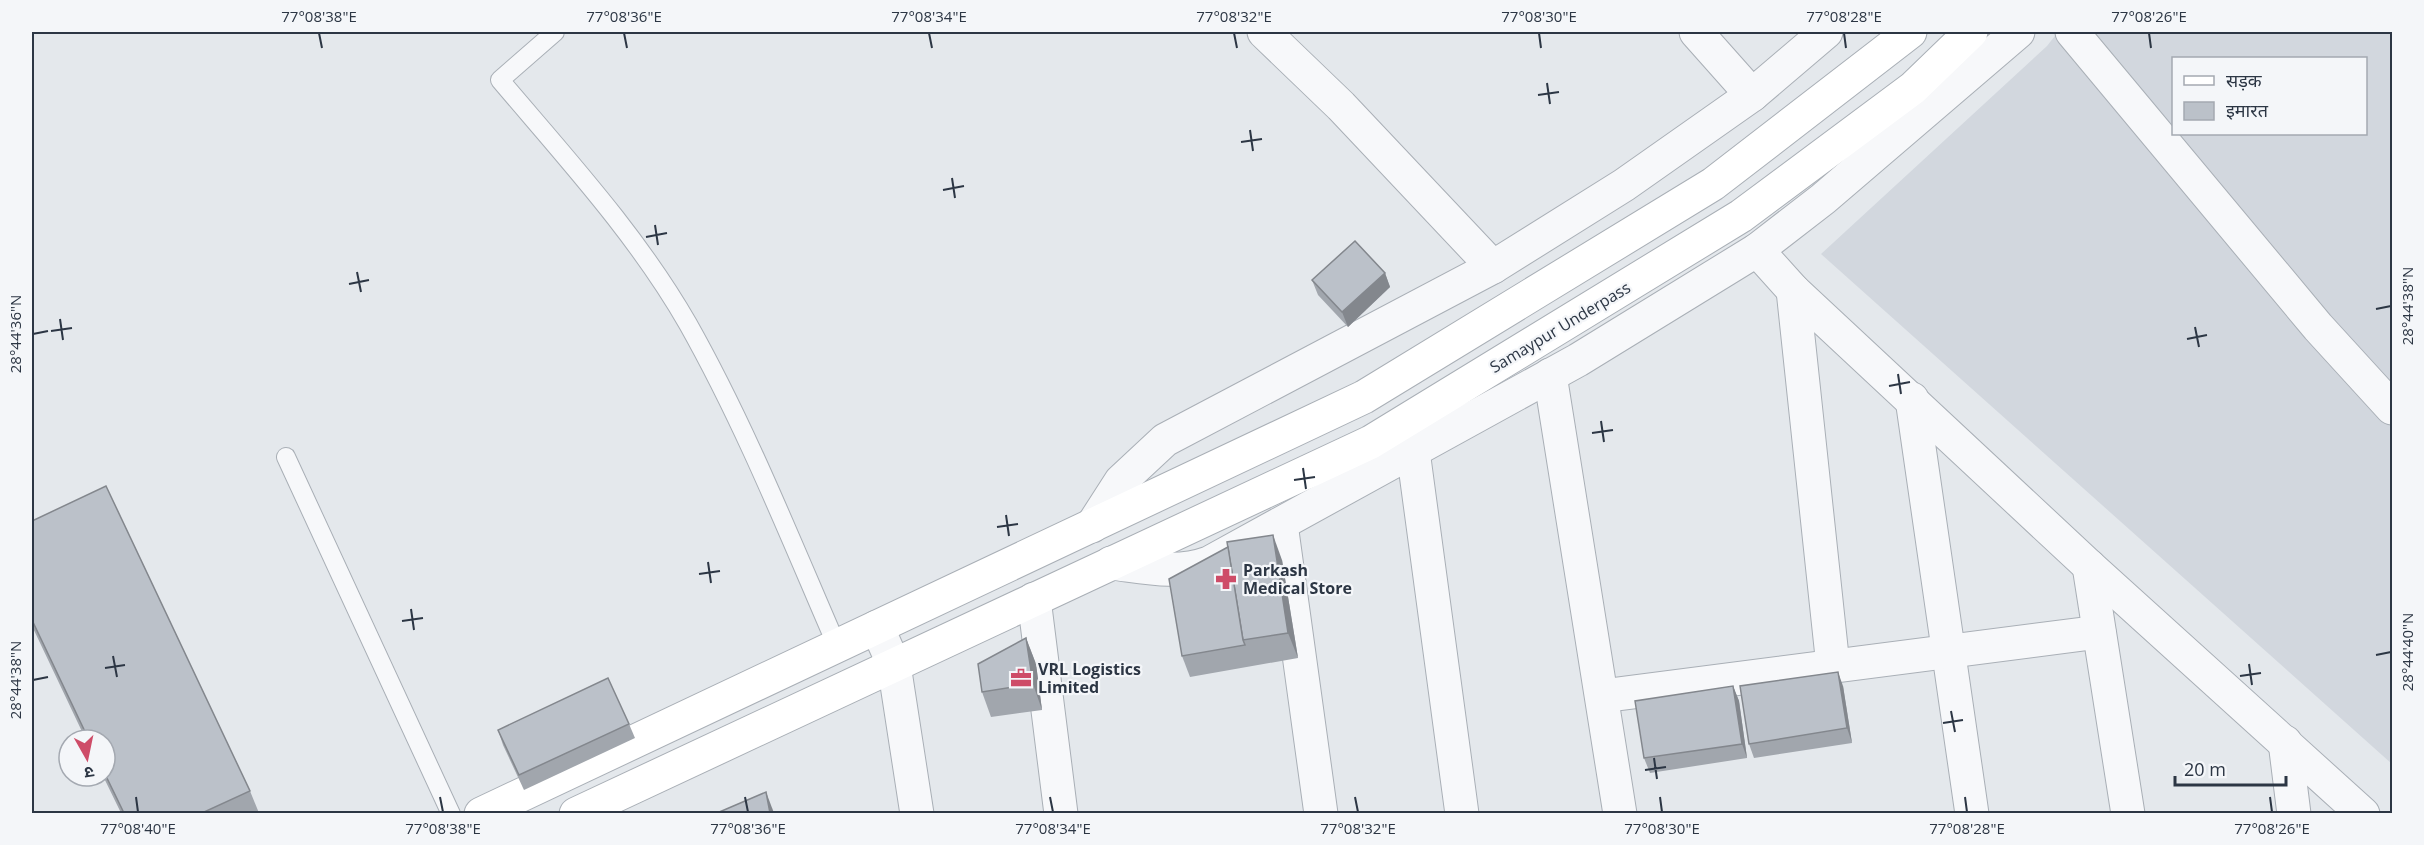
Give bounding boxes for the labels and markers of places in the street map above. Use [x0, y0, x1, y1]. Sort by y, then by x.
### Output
place label: Parkash Medical Store [1243, 559, 1352, 599]
pharmacy icon: Parkash Medical Store [1214, 567, 1238, 591]
place label: VRL Logistics Limited [1038, 658, 1141, 698]
office icon: VRL Logistics Limited [1009, 666, 1033, 690]

